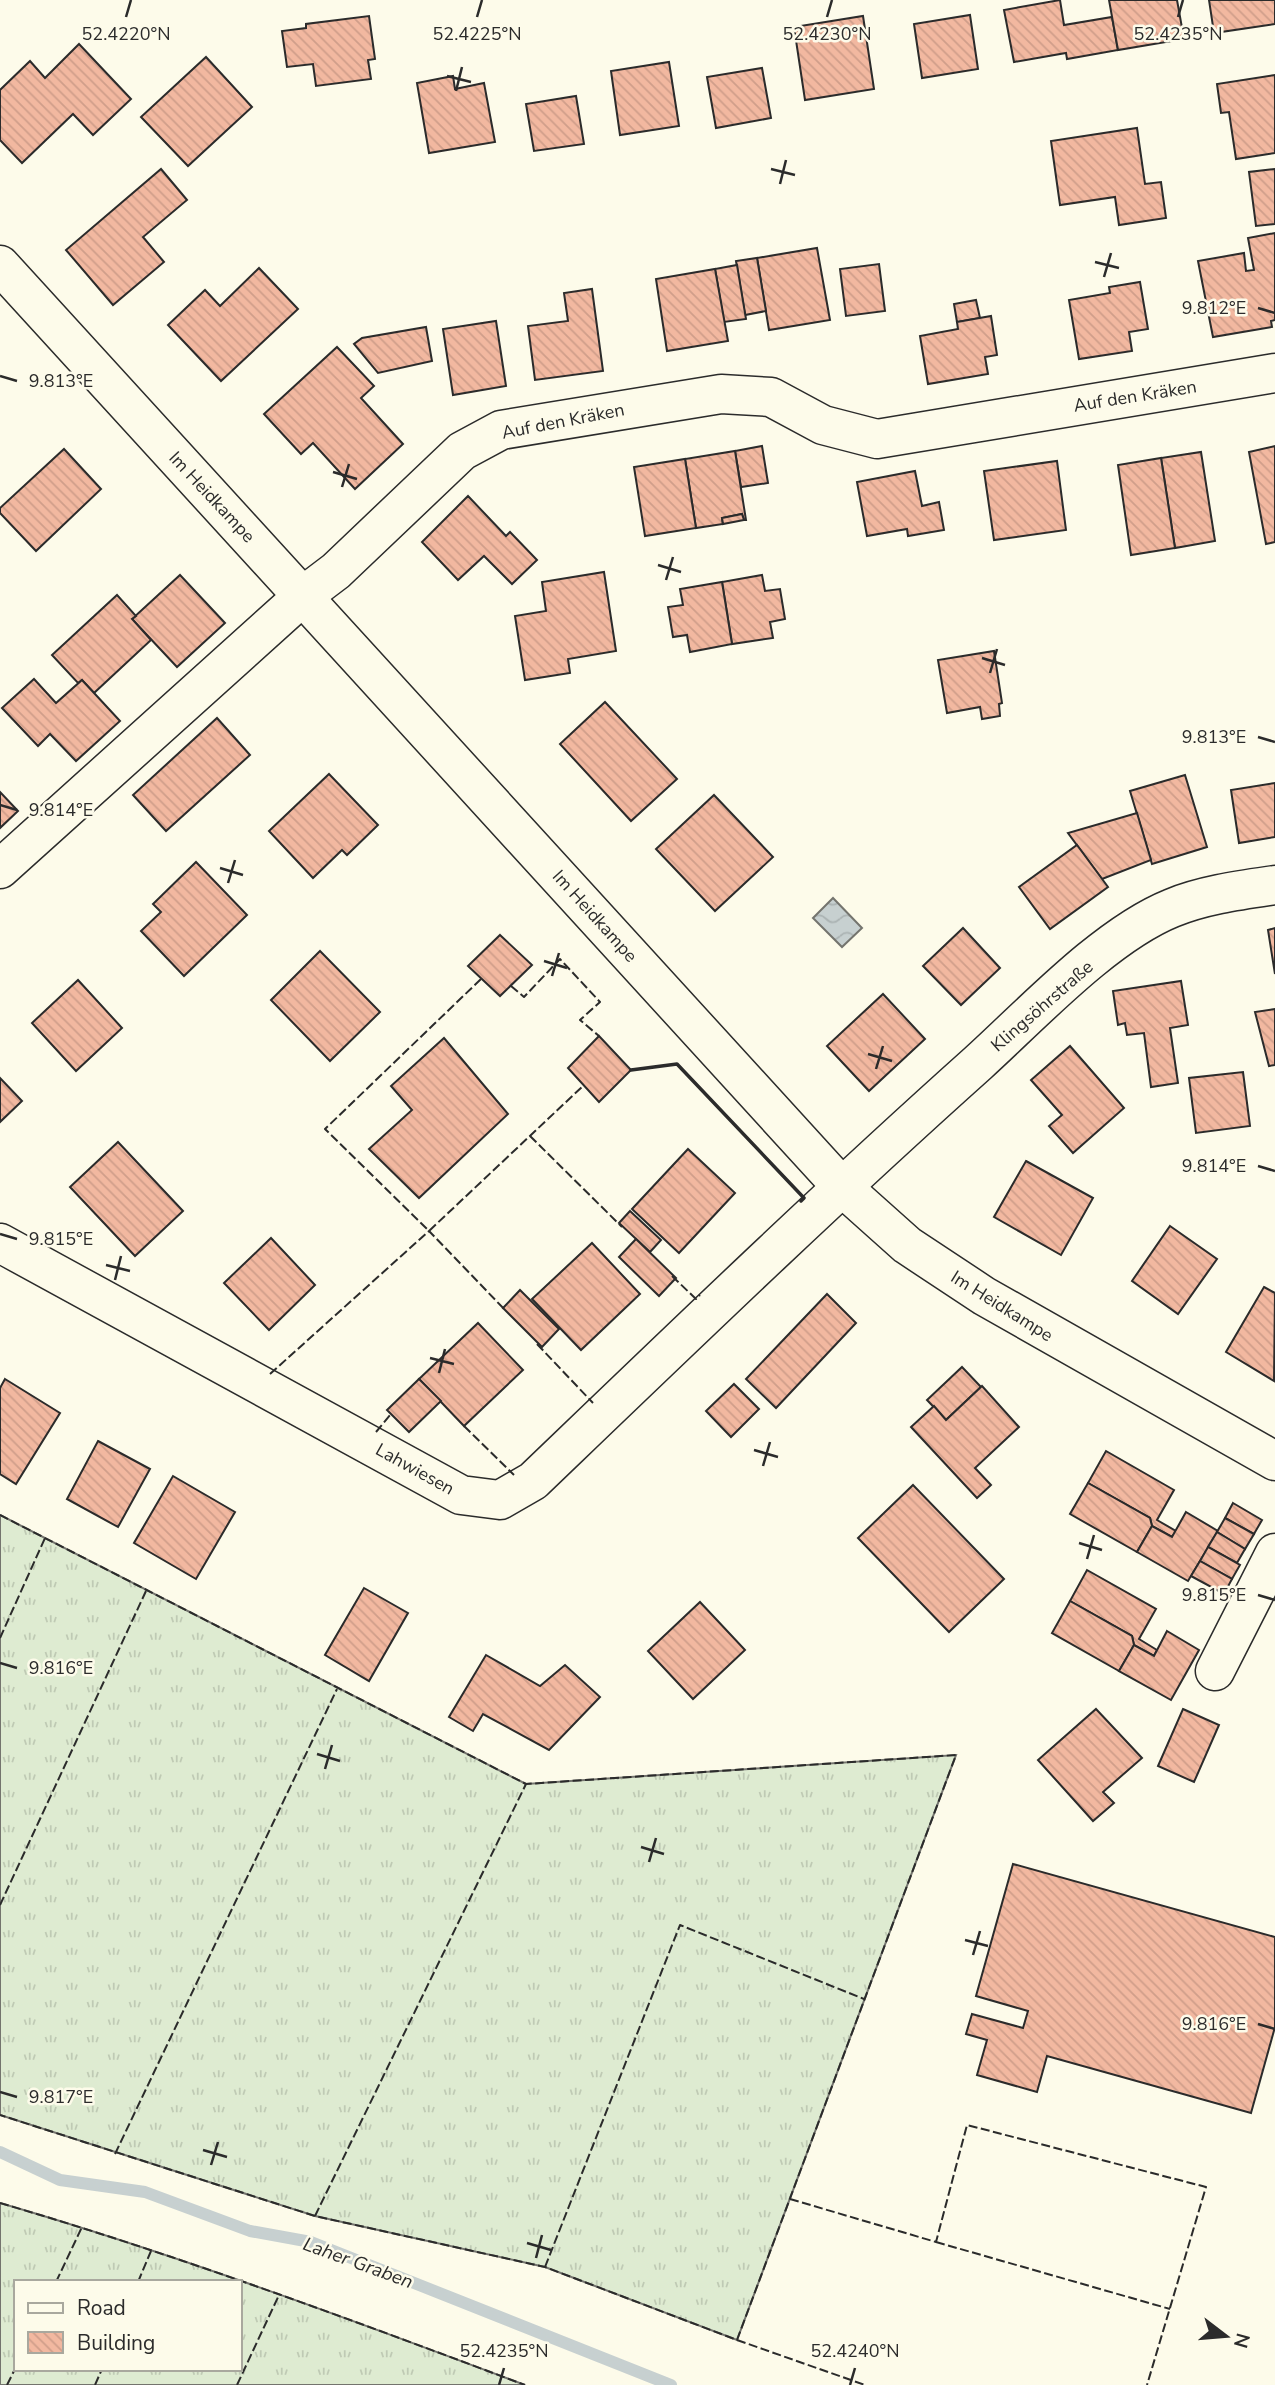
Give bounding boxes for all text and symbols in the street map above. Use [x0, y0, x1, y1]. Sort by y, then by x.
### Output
text: 52.4220°N [82, 22, 170, 46]
text: 52.4225°N [433, 22, 521, 46]
text: 52.4230°N [783, 22, 871, 46]
text: 52.4235°N [1134, 22, 1222, 46]
text: 9.812°E [1182, 296, 1246, 320]
text: 9.813°E [29, 369, 93, 393]
street label: Auf den Kräken [1072, 374, 1198, 418]
street label: Auf den Kräken [500, 397, 626, 445]
street label: Im Heidkampe [163, 446, 261, 548]
text: 9.813°E [1182, 725, 1246, 749]
text: 9.814°E [29, 798, 93, 822]
street label: Im Heidkampe [547, 865, 643, 967]
street label: Klingsöhrstraße [986, 955, 1098, 1057]
text: 9.814°E [1182, 1154, 1246, 1178]
text: 9.815°E [29, 1227, 93, 1251]
street label: Im Heidkampe [946, 1265, 1058, 1347]
street label: Lahwiesen [371, 1437, 459, 1501]
text: 9.815°E [1182, 1583, 1246, 1607]
text: 9.816°E [29, 1656, 93, 1680]
text: 9.816°E [1182, 2012, 1246, 2036]
text: 9.817°E [29, 2085, 93, 2109]
water label: Laher Graben [299, 2231, 417, 2295]
legend [14, 2280, 242, 2371]
text: Road [77, 2294, 126, 2322]
north arrow [1191, 2301, 1261, 2371]
text: Building [77, 2329, 155, 2357]
text: N [1227, 2330, 1256, 2351]
text: 52.4235°N [460, 2339, 548, 2363]
text: 52.4240°N [811, 2339, 899, 2363]

